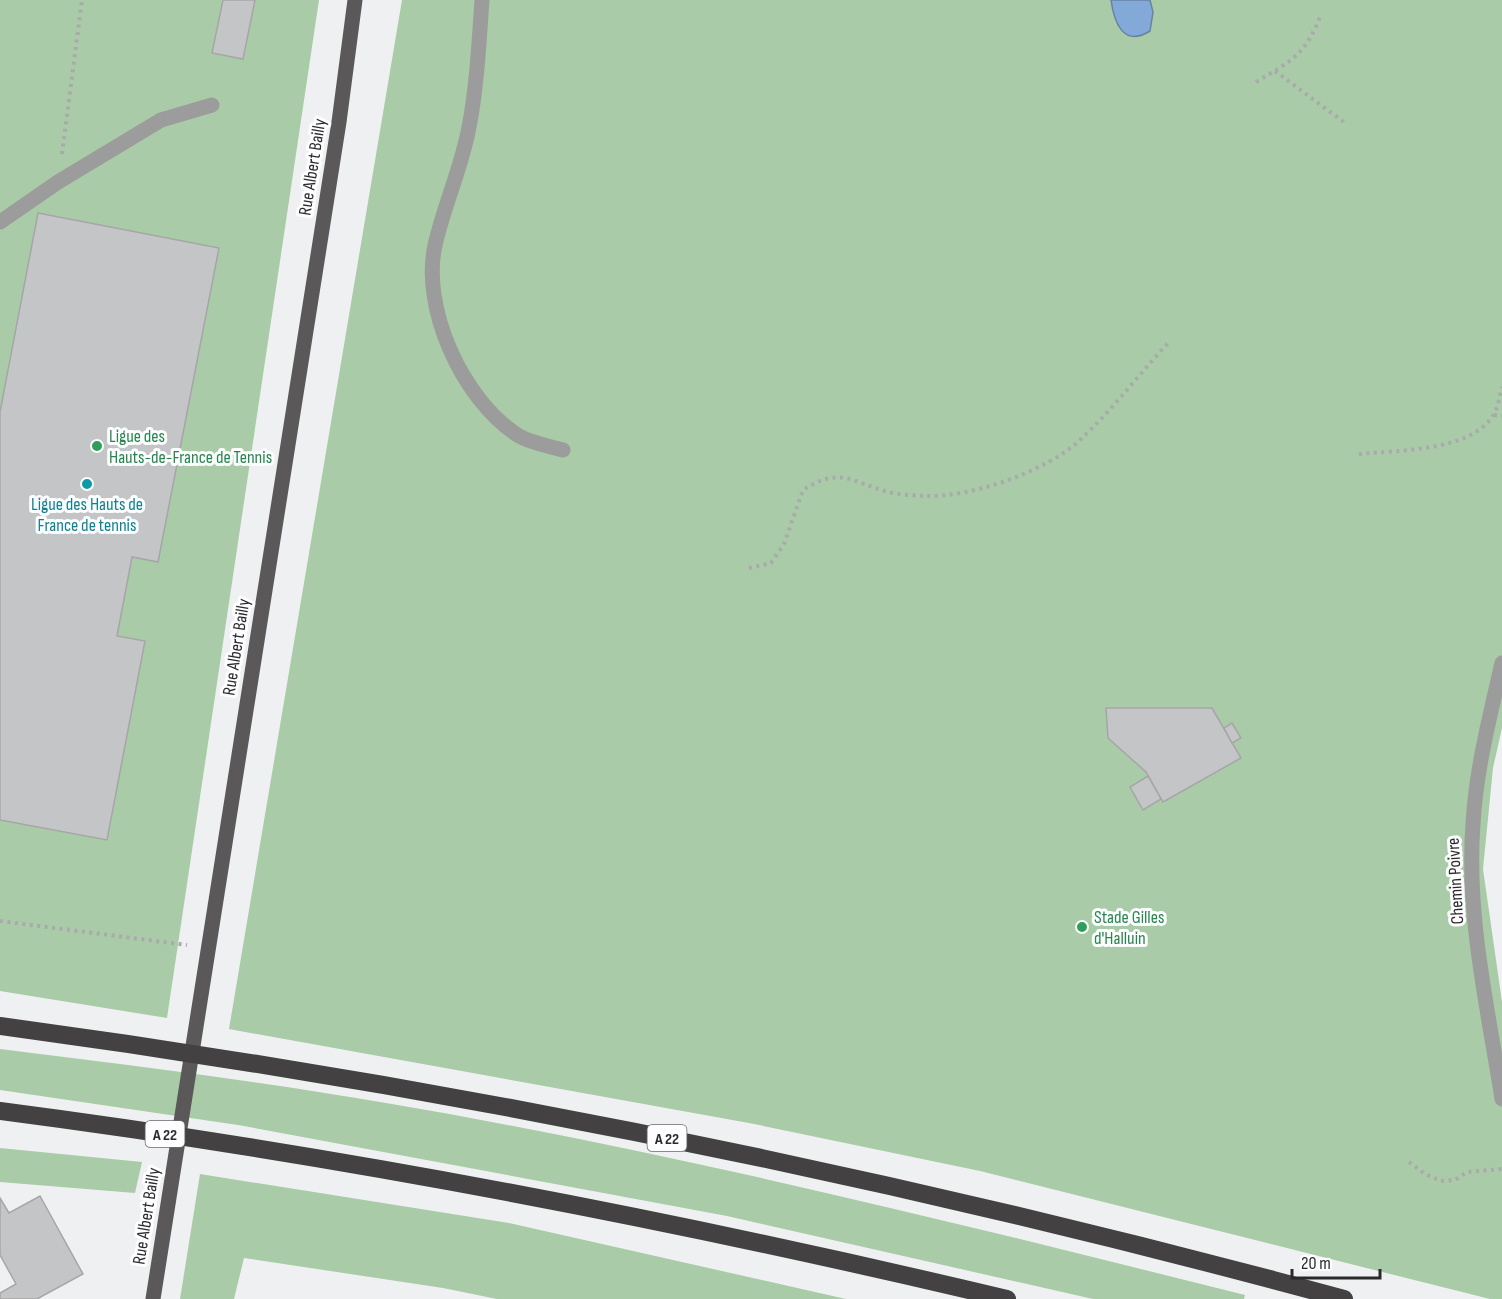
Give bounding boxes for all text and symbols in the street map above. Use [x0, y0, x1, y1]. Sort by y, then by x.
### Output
street label: Rue Albert Bailly [294, 117, 331, 217]
place label: Ligue des Hauts-de-France de Tennis [109, 426, 272, 468]
marker: Ligue des Hauts-de-France de Tennis [90, 439, 104, 453]
marker: Ligue des Hauts de France de tennis [80, 477, 94, 491]
place label: Ligue des Hauts de France de tennis [31, 494, 143, 536]
street label: Rue Albert Bailly [218, 597, 255, 697]
street label: Chemin Poivre [1443, 837, 1468, 925]
place label: Stade Gilles d'Halluin [1094, 907, 1164, 949]
marker: Stade Gilles d'Halluin [1075, 920, 1089, 934]
road number: A 22 [146, 1121, 184, 1147]
road number: A 22 [648, 1125, 686, 1151]
street label: Rue Albert Bailly [128, 1166, 165, 1266]
scale bar [1292, 1242, 1380, 1280]
text: 20 m [1301, 1253, 1331, 1274]

